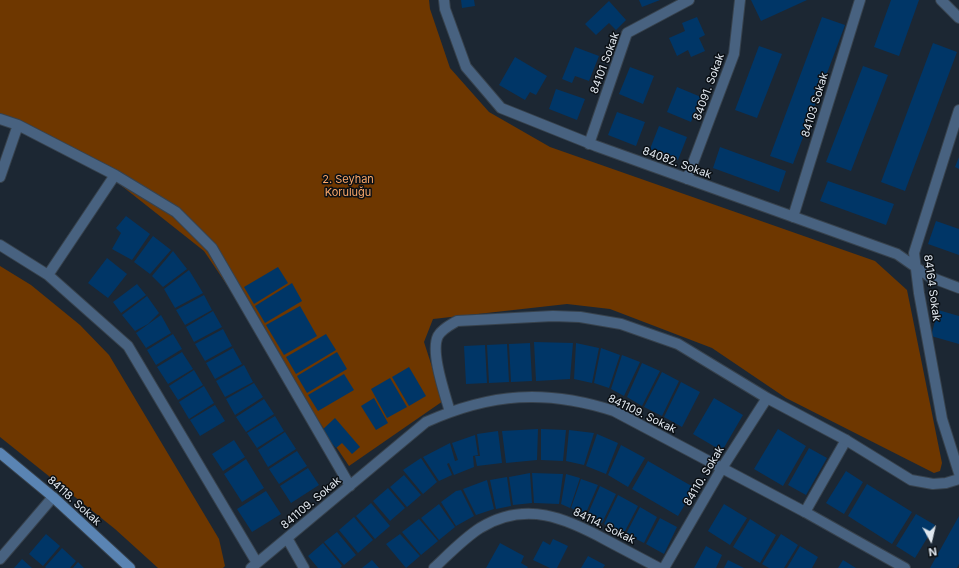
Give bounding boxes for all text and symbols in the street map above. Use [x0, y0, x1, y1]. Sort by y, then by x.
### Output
street label: 84101 Sokak [588, 30, 622, 96]
street label: 84091. Sokak [691, 52, 727, 122]
street label: 84103 Sokak [799, 71, 831, 139]
street label: 84082. Sokak [641, 144, 713, 182]
park label: 2. Seyhan Koruluğu [322, 173, 374, 199]
street label: 84164 Sokak [921, 254, 943, 322]
street label: 841109. Sokak [606, 392, 678, 436]
street label: 84110. Sokak [681, 444, 727, 508]
street label: 84118. Sokak [45, 474, 103, 528]
street label: 841109. Sokak [278, 474, 344, 532]
street label: 84114. Sokak [571, 505, 637, 547]
north arrow [911, 520, 951, 560]
text: N [928, 544, 938, 559]

